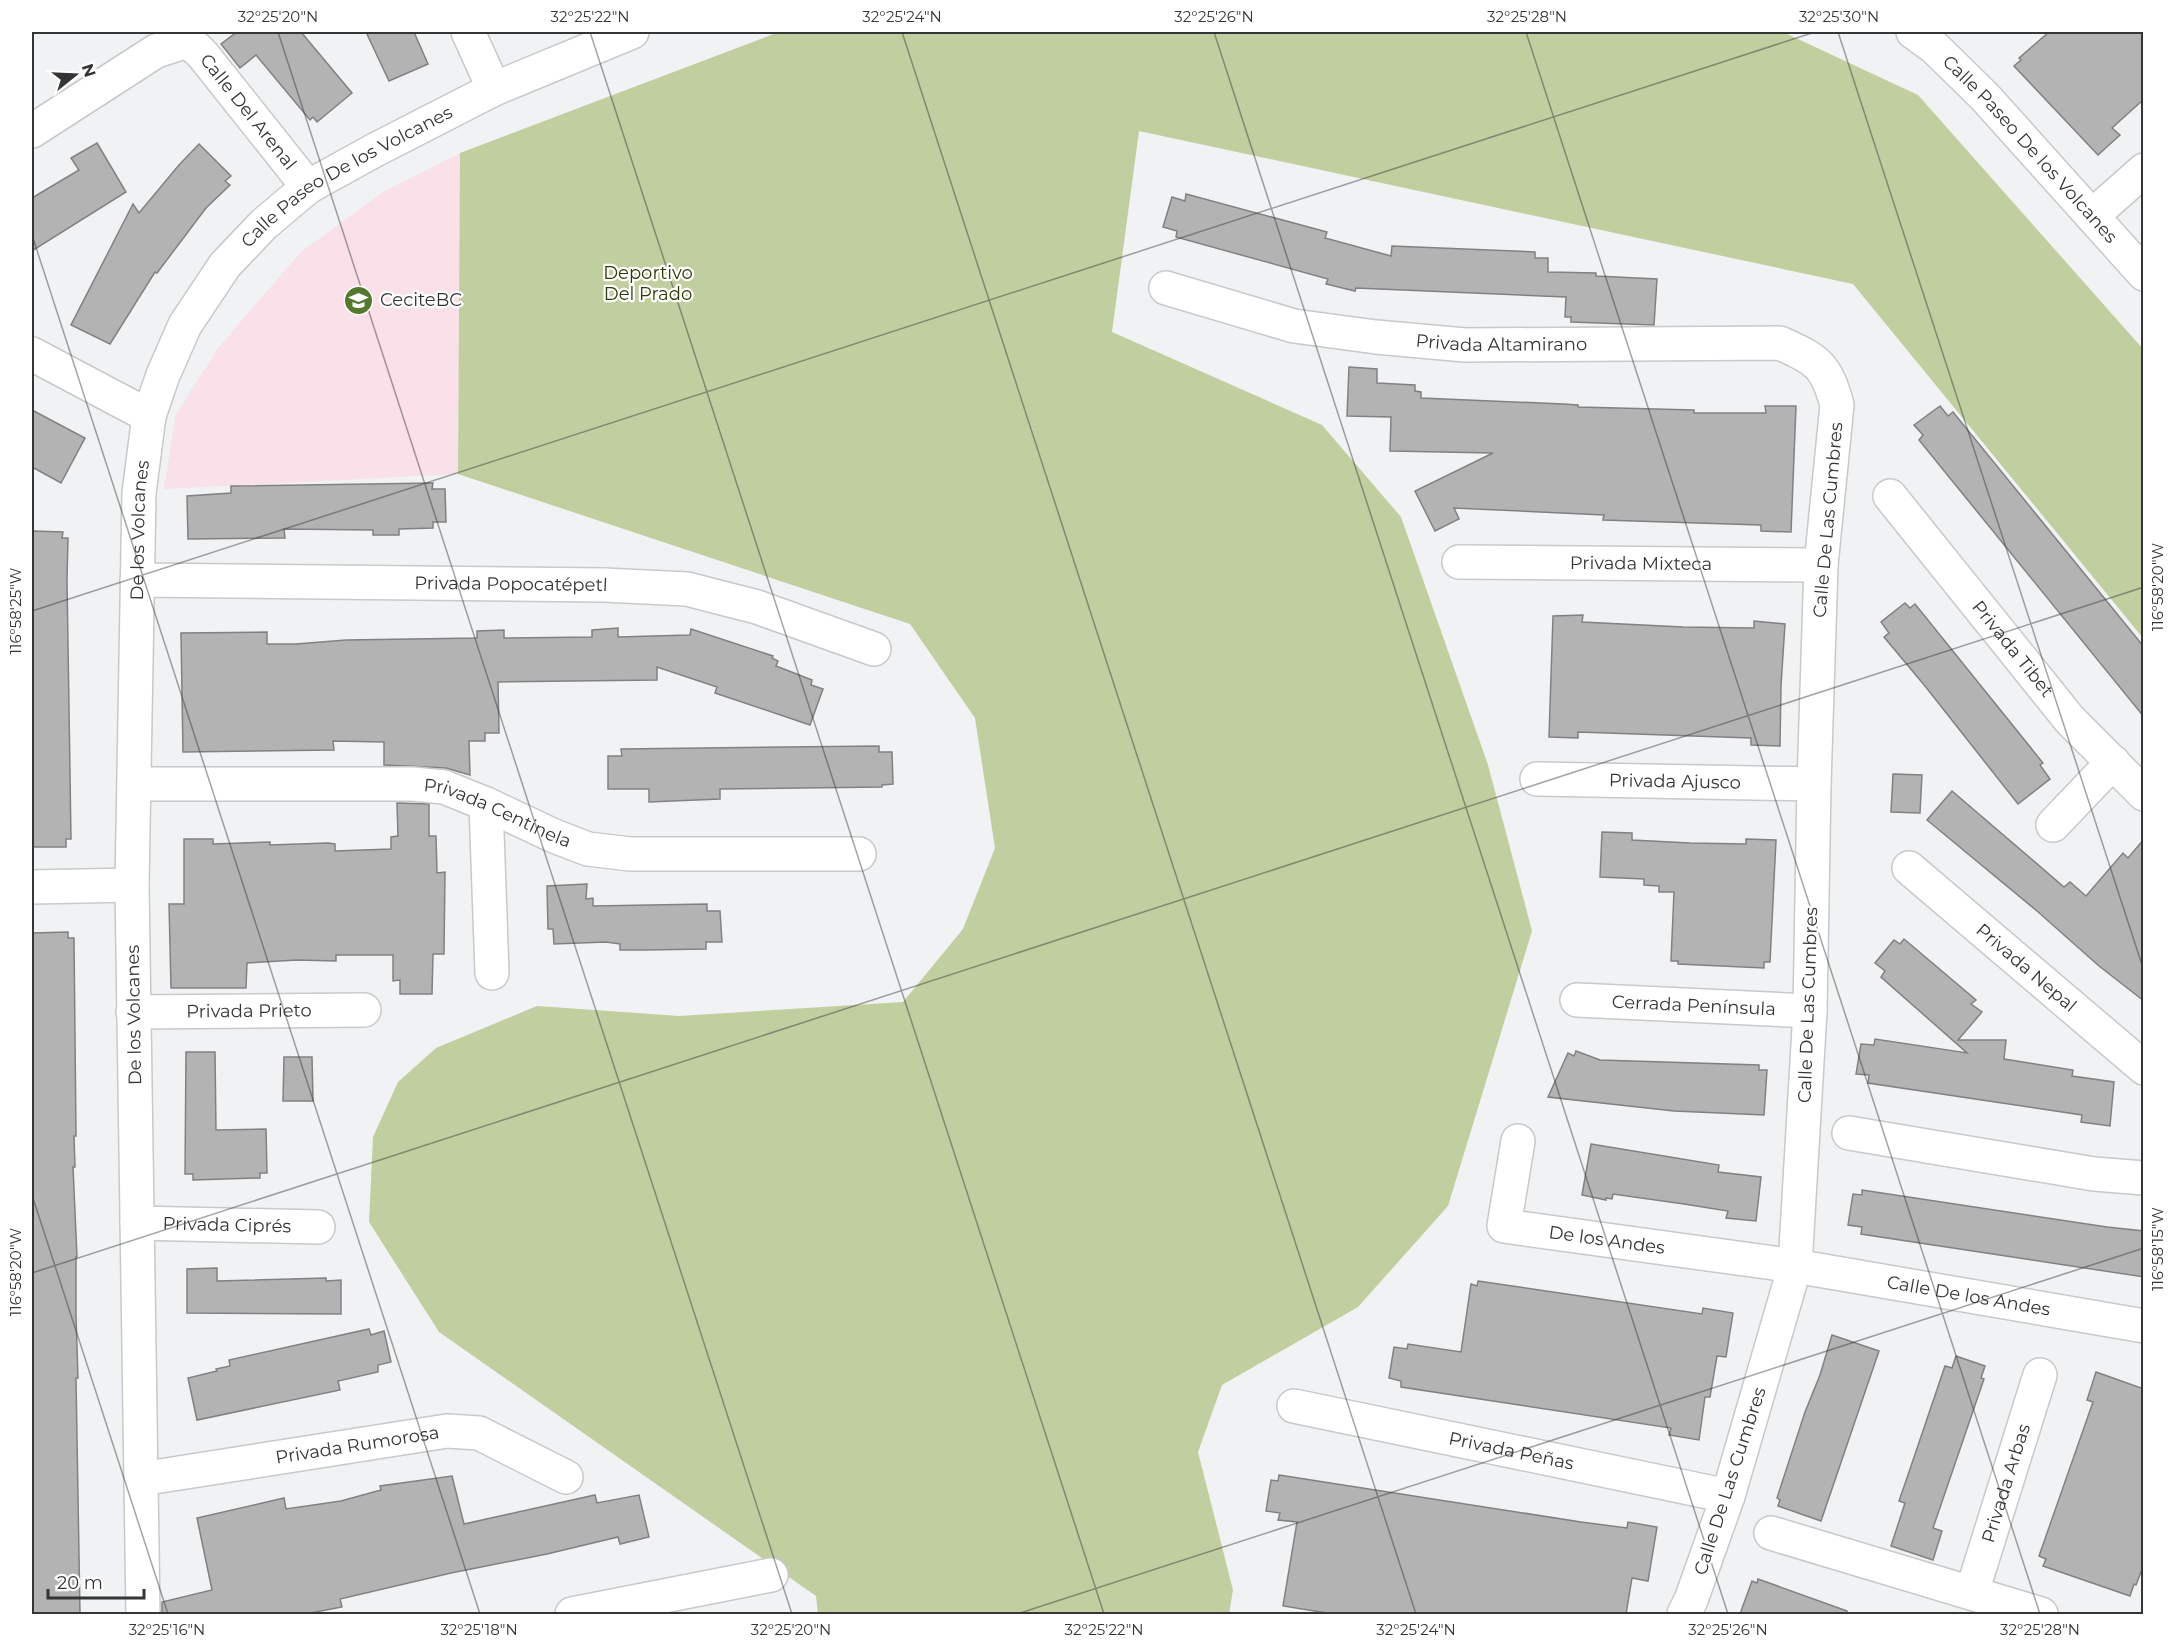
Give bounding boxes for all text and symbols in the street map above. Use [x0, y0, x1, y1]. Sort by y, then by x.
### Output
text: 32°25'20"N [238, 7, 318, 26]
text: 32°25'22"N [551, 7, 629, 26]
text: 32°25'24"N [862, 7, 942, 26]
text: 32°25'26"N [1174, 7, 1254, 26]
text: 32°25'28"N [1487, 7, 1567, 26]
text: 32°25'30"N [1799, 7, 1879, 26]
north arrow [45, 45, 105, 105]
street label: Calle Del Arenal [195, 49, 301, 174]
street label: Calle Paseo De los Volcanes [1938, 51, 2122, 248]
text: N [78, 61, 100, 80]
street label: Calle Paseo De los Volcanes [236, 101, 456, 252]
park label: Deportivo Del Prado [603, 262, 693, 305]
school or university icon: CeciteBC [343, 284, 375, 316]
place label: CeciteBC [380, 289, 462, 311]
street label: Privada Altamirano [1415, 330, 1587, 356]
street label: Calle De Las Cumbres [1808, 421, 1848, 619]
street label: De los Volcanes [126, 459, 154, 601]
text: 116°58'20"W [2148, 542, 2167, 631]
street label: Privada Mixteca [1570, 552, 1712, 575]
text: 116°58'25"W [6, 567, 25, 654]
street label: Privada Popocatépetl [414, 572, 608, 596]
street label: Privada Tibet [1967, 596, 2058, 702]
street label: Privada Ajusco [1609, 769, 1741, 794]
street label: Privada Centinela [423, 774, 574, 853]
street label: Calle De Las Cumbres [1794, 906, 1822, 1103]
street label: Privada Nepal [1971, 919, 2081, 1017]
street label: De los Volcanes [122, 944, 146, 1085]
street label: Cerrada Península [1611, 991, 1776, 1020]
street label: Privada Prieto [186, 999, 312, 1023]
text: 116°58'15"W [2148, 1207, 2167, 1291]
street label: Privada Ciprés [162, 1213, 292, 1237]
street label: De los Andes [1547, 1221, 1667, 1259]
text: 116°58'20"W [6, 1227, 25, 1316]
street label: Calle De los Andes [1885, 1271, 2052, 1321]
street label: Calle De Las Cumbres [1689, 1384, 1771, 1578]
street label: Privada Rumorosa [274, 1421, 441, 1469]
street label: Privada Arbas [1977, 1421, 2035, 1545]
street label: Privada Peñas [1447, 1427, 1576, 1475]
scale bar [48, 1562, 144, 1600]
text: 20 m [57, 1572, 103, 1594]
text: 32°25'16"N [129, 1620, 205, 1639]
text: 32°25'18"N [440, 1620, 518, 1639]
text: 32°25'20"N [751, 1620, 831, 1639]
text: 32°25'22"N [1065, 1620, 1143, 1639]
text: 32°25'24"N [1376, 1620, 1456, 1639]
text: 32°25'26"N [1688, 1620, 1768, 1639]
text: 32°25'28"N [2000, 1620, 2080, 1639]

